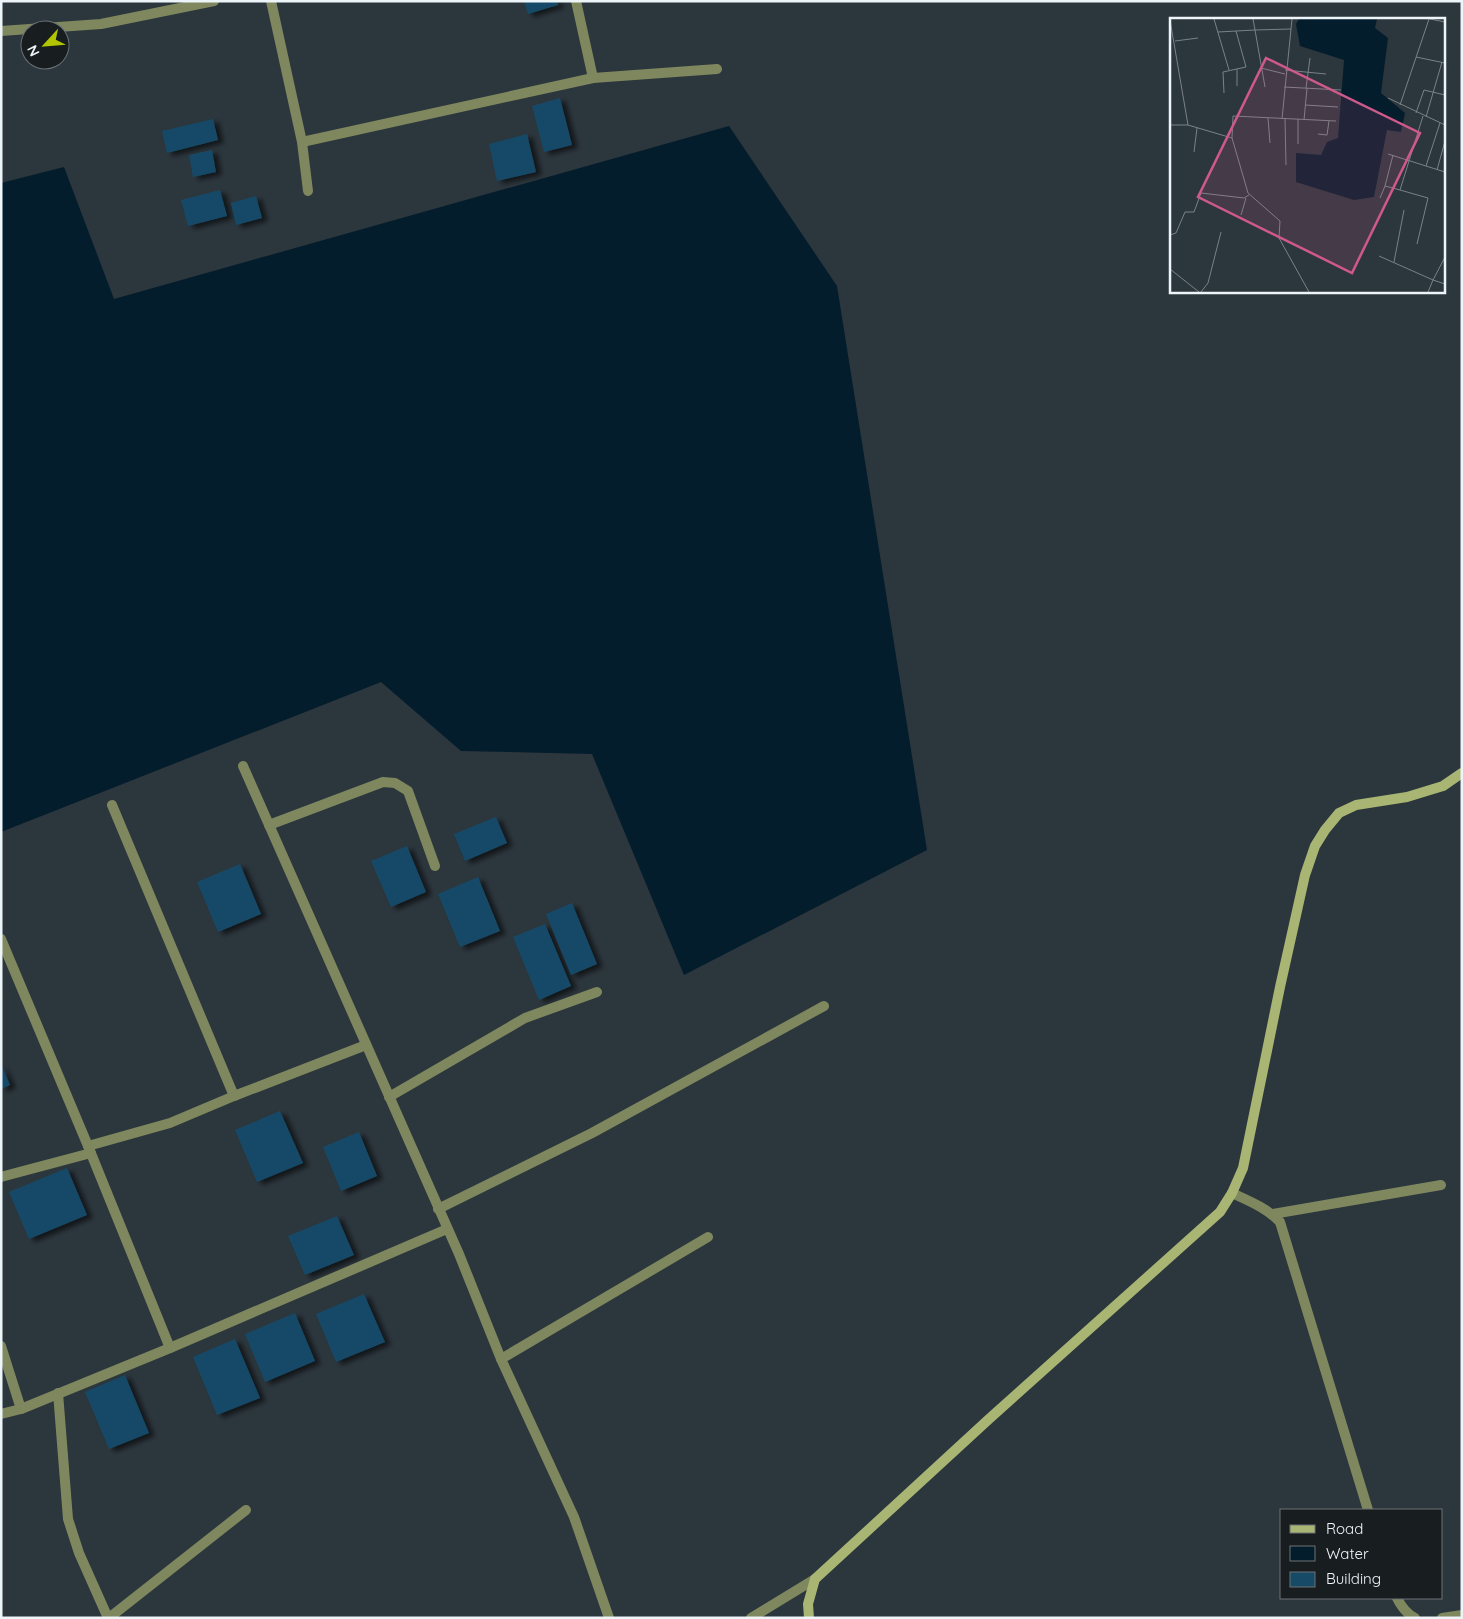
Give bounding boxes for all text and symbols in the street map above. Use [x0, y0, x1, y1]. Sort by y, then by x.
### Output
inset map [1170, 18, 1446, 292]
north arrow [20, 20, 70, 70]
text: N [23, 42, 44, 59]
legend [1280, 1509, 1443, 1599]
text: Road [1326, 1519, 1363, 1538]
text: Water [1326, 1544, 1369, 1563]
text: Building [1326, 1569, 1381, 1588]

